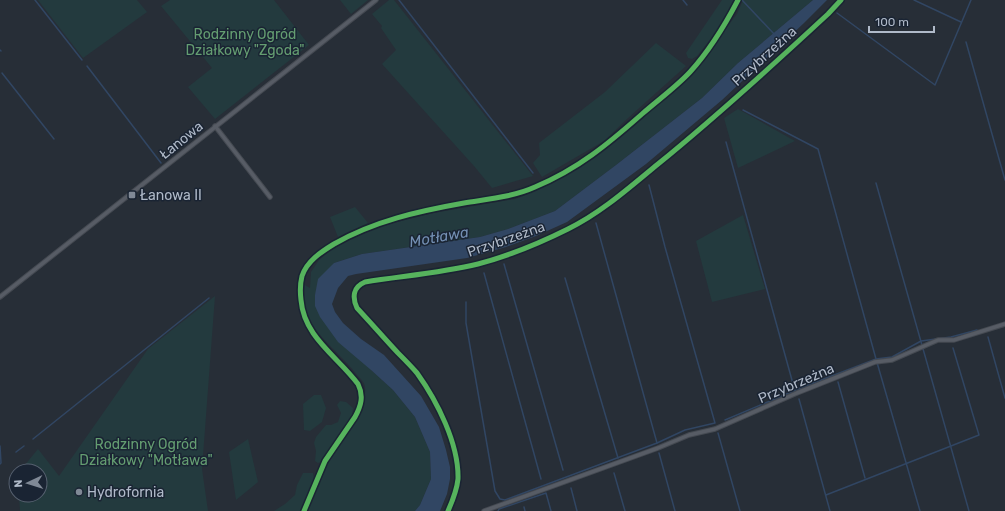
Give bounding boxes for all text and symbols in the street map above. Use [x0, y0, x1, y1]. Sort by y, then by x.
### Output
scale bar [869, 8, 934, 34]
text: 100 m [875, 15, 909, 29]
street label: Przybrzeżna [729, 23, 800, 90]
park label: Rodzinny Ogród Działkowy "Zgoda" [185, 26, 305, 59]
street label: Łanowa [156, 118, 206, 163]
place label: Łanowa II [140, 187, 202, 204]
marker: Łanowa II [127, 190, 137, 200]
street label: Przybrzeżna [465, 218, 547, 261]
water label: Motława [408, 223, 470, 251]
street label: Przybrzeżna [756, 360, 837, 407]
park label: Rodzinny Ogród Działkowy "Motława" [79, 436, 213, 469]
north arrow [8, 463, 48, 503]
text: N [12, 479, 25, 488]
place label: Hydrofornia [87, 484, 164, 501]
marker: Hydrofornia [74, 487, 84, 497]

